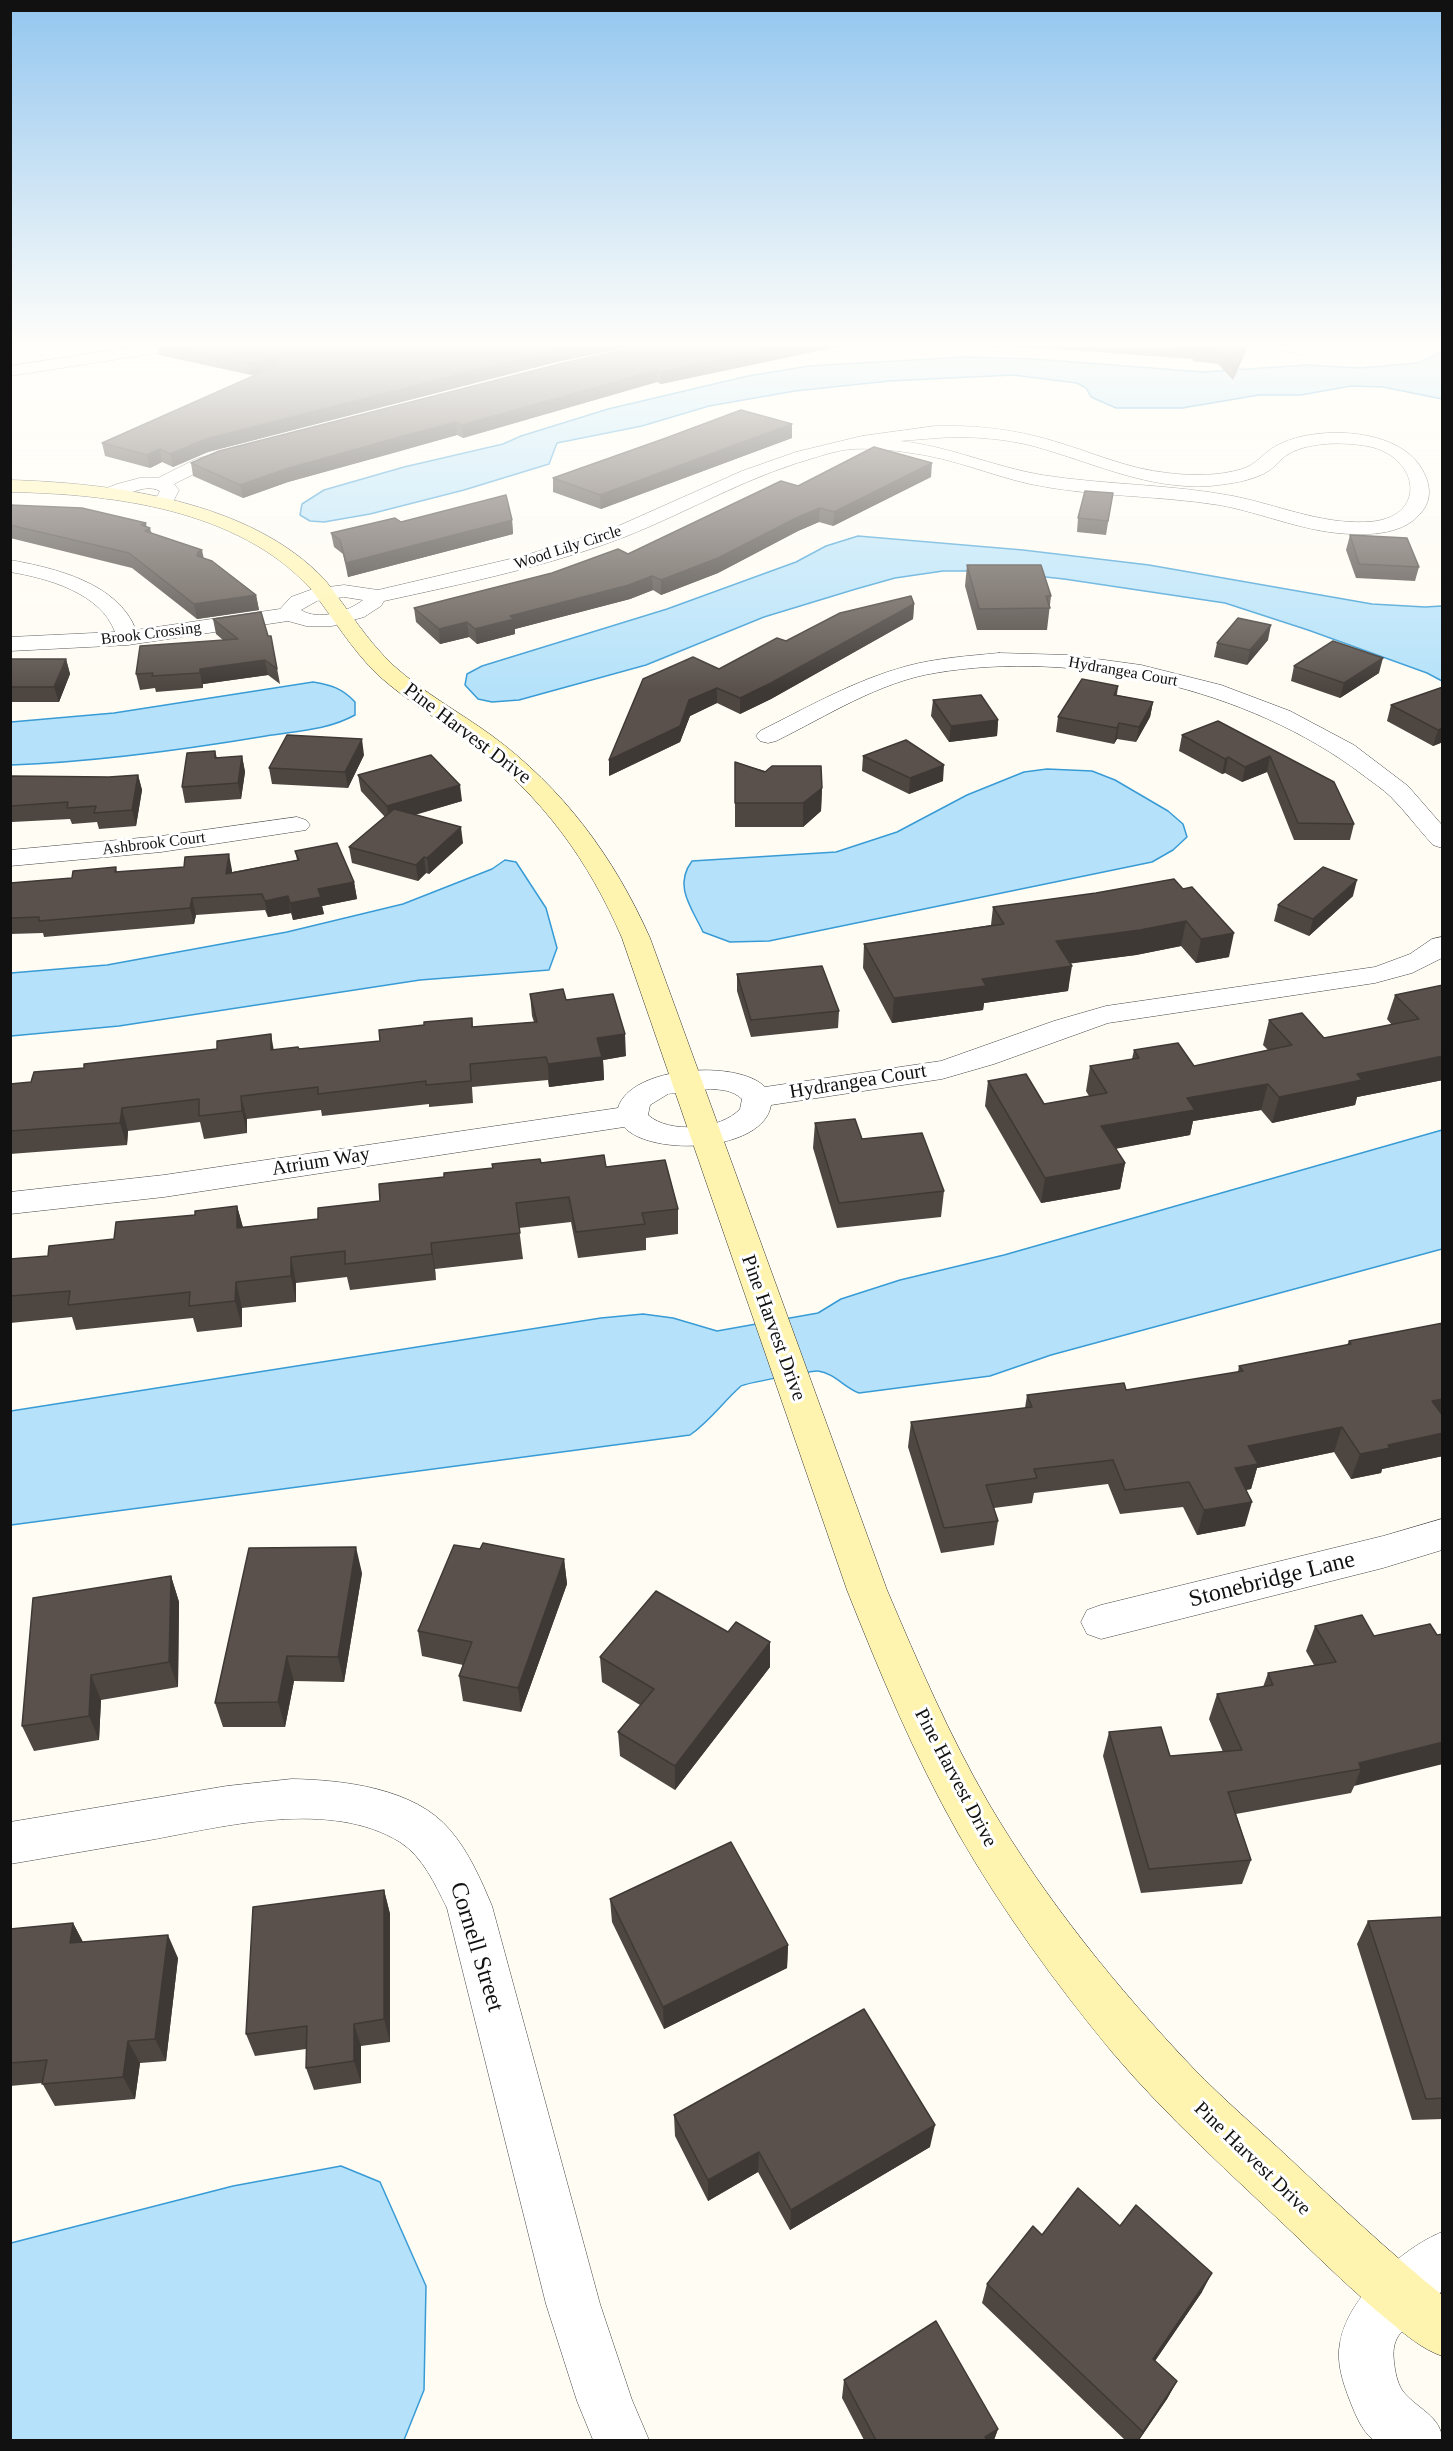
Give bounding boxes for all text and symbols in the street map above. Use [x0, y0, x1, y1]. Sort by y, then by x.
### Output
street label: Wood Lily Circle [512, 522, 624, 574]
street label: Brook Crossing [100, 618, 202, 650]
street label: Hydrangea Court [1067, 653, 1179, 691]
street label: Pine Harvest Drive [399, 678, 535, 790]
street label: Ashbrook Court [101, 828, 207, 860]
street label: Hydrangea Court [788, 1059, 928, 1105]
street label: Atrium Way [270, 1142, 372, 1182]
street label: Pine Harvest Drive [736, 1252, 810, 1404]
street label: Stonebridge Lane [1186, 1545, 1358, 1615]
street label: Pine Harvest Drive [908, 1705, 1002, 1851]
street label: Cornell Street [443, 1879, 509, 2015]
street label: Pine Harvest Drive [1189, 2097, 1315, 2221]

